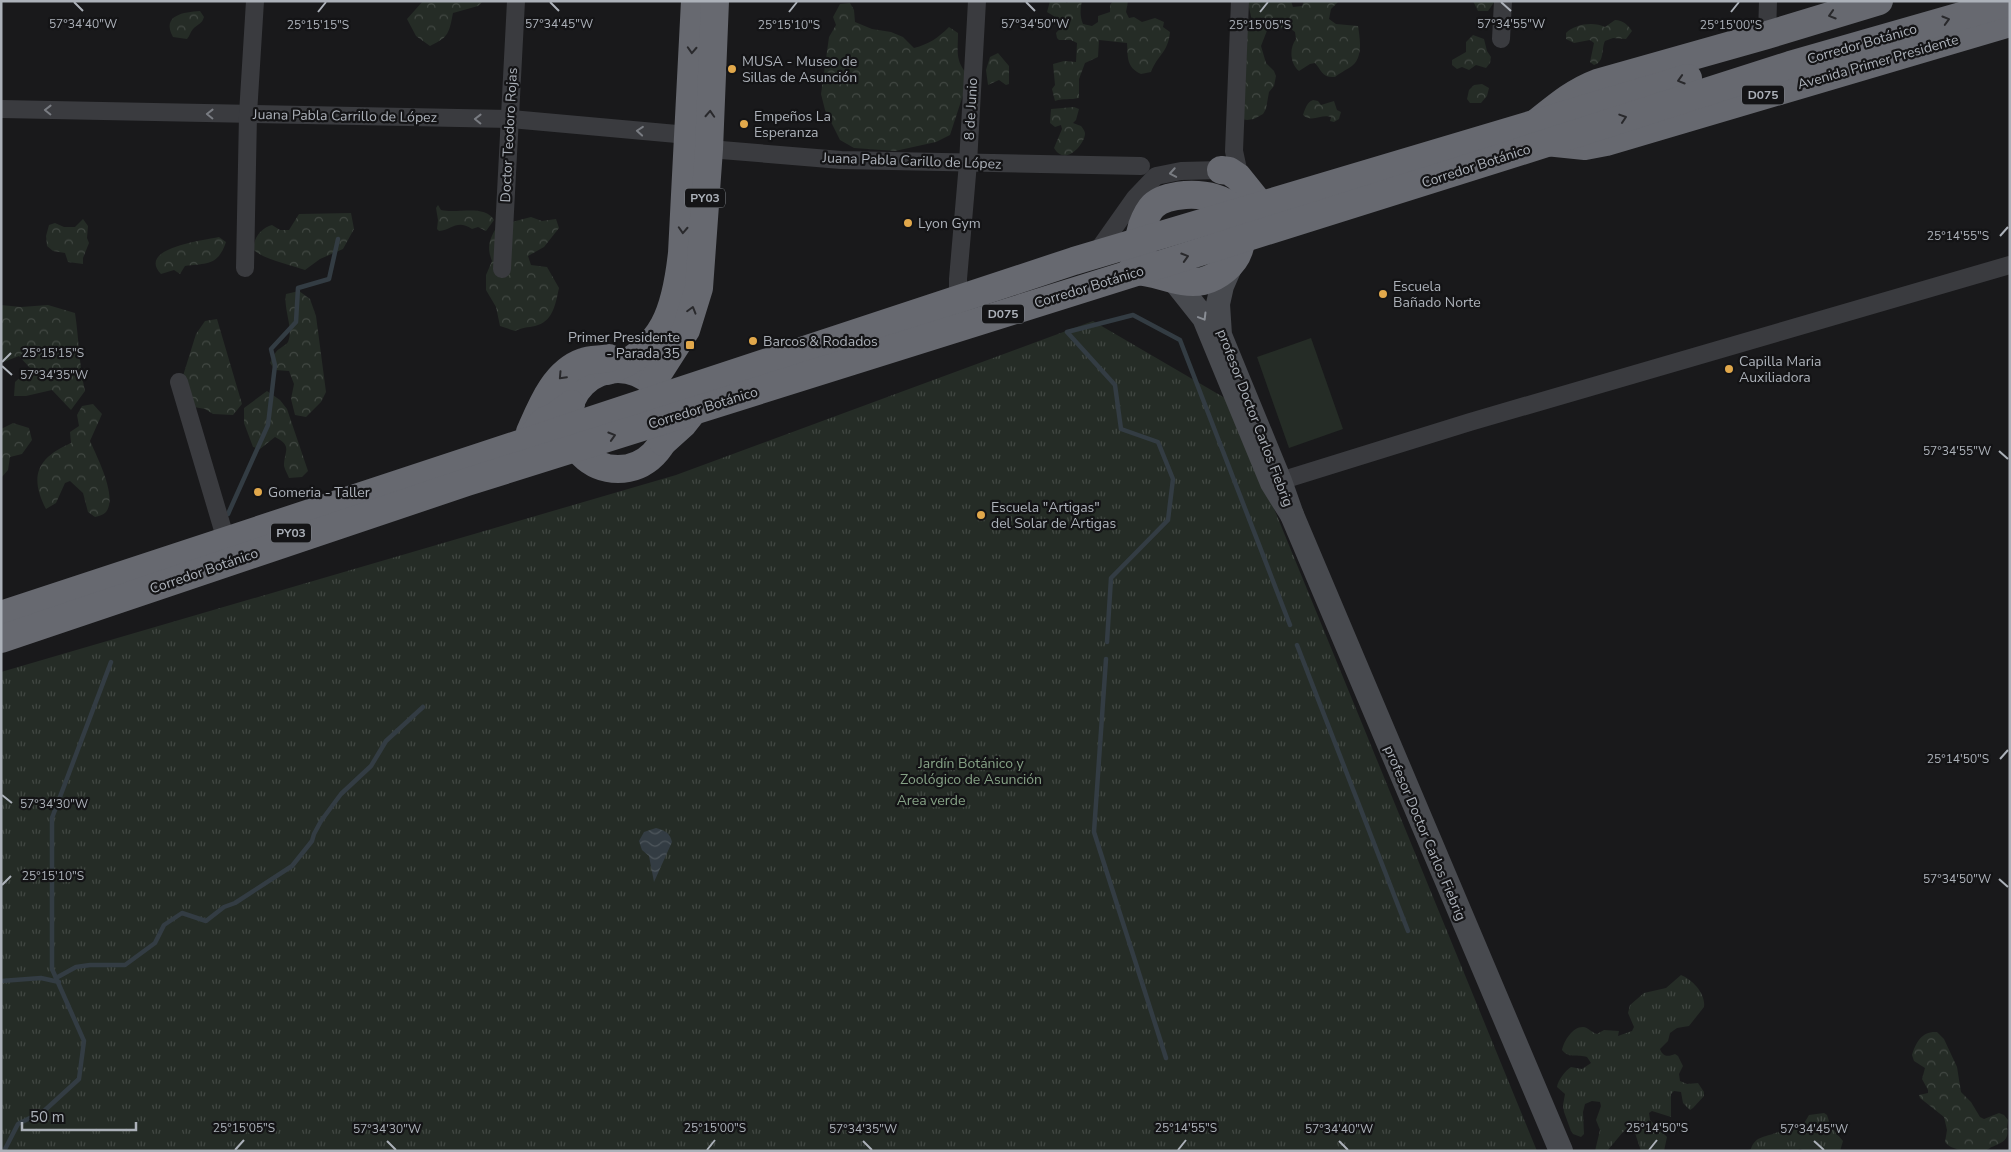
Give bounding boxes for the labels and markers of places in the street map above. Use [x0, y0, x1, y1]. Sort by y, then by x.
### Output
place label: MUSA - Museo de Sillas de Asunción [742, 52, 857, 87]
marker: MUSA - Museo de Sillas de Asunción [726, 63, 738, 75]
place label: Empeños La Esperanza [754, 107, 831, 142]
marker: Empeños La Esperanza [738, 118, 750, 130]
place label: Lyon Gym [918, 214, 981, 233]
marker: Lyon Gym [902, 217, 914, 229]
place label: Escuela Bañado Norte [1393, 277, 1481, 312]
marker: Escuela Bañado Norte [1377, 288, 1389, 300]
place label: Primer Presidente - Parada 35 [568, 328, 680, 363]
place label: Barcos & Rodados [763, 332, 878, 351]
marker: Barcos & Rodados [747, 335, 759, 347]
marker: Primer Presidente - Parada 35 [684, 339, 696, 351]
place label: Capilla Maria Auxiliadora [1739, 352, 1821, 387]
marker: Capilla Maria Auxiliadora [1723, 363, 1735, 375]
place label: Gomeria - Taller [268, 483, 370, 502]
marker: Gomeria - Taller [252, 486, 264, 498]
place label: Escuela "Artigas" del Solar de Artigas [991, 498, 1116, 533]
marker: Escuela "Artigas" del Solar de Artigas [975, 509, 987, 521]

